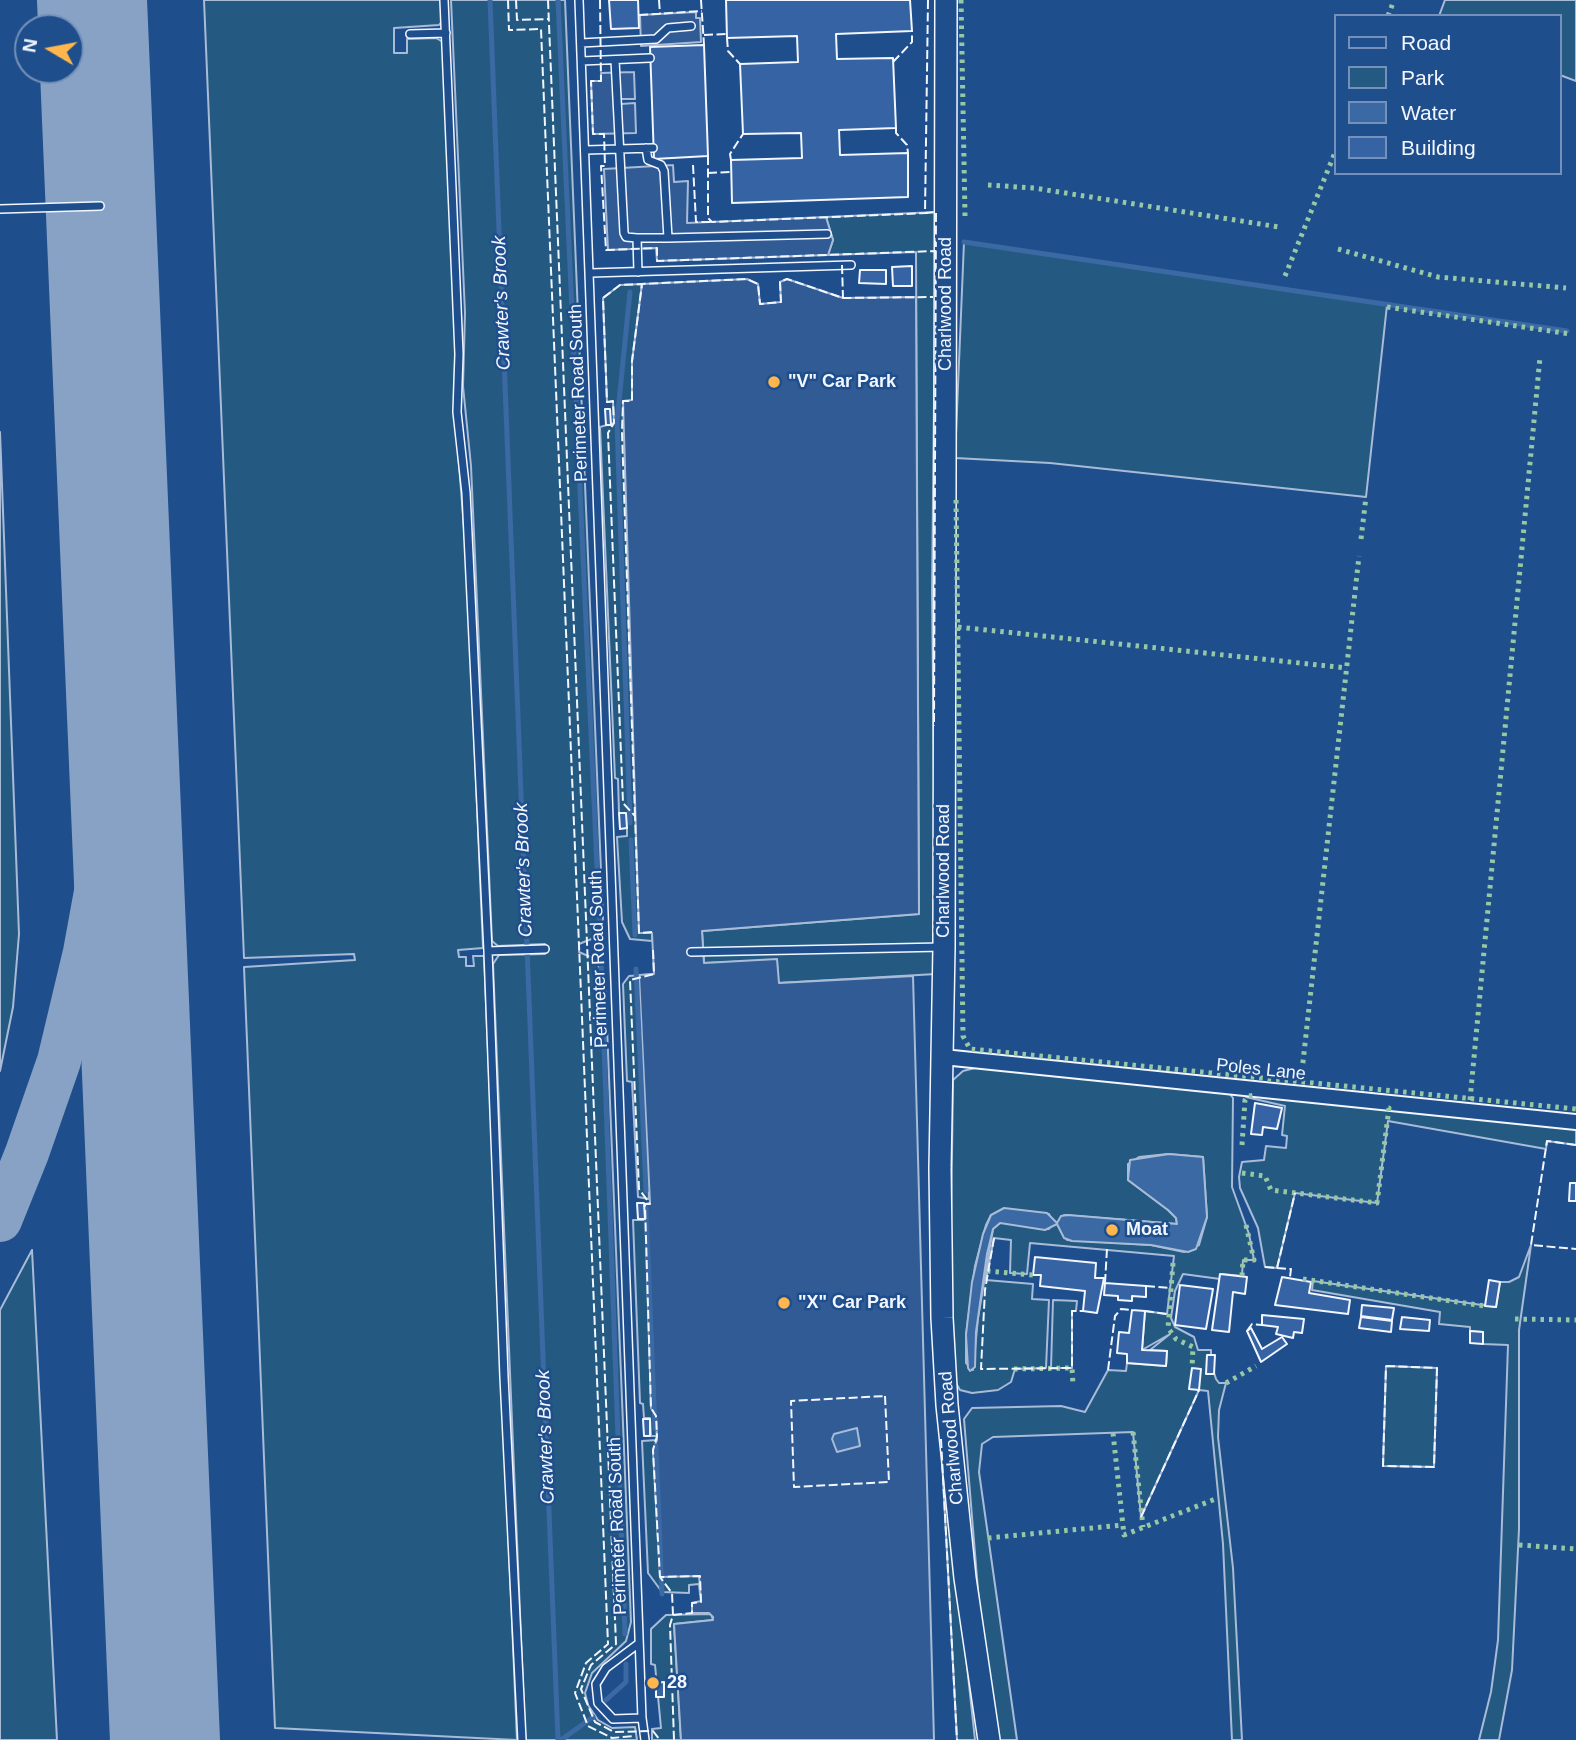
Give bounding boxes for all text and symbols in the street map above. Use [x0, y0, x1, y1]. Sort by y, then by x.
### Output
north arrow [14, 14, 84, 84]
legend [1334, 14, 1562, 175]
text: Road [1401, 31, 1451, 54]
text: N [18, 37, 41, 54]
text: Park [1401, 66, 1444, 89]
text: Water [1401, 101, 1456, 124]
text: Building [1401, 136, 1476, 159]
water label: Crawter's Brook [488, 235, 516, 371]
street label: Charlwood Road [935, 237, 957, 371]
street label: Perimeter Road South [565, 304, 593, 482]
place label: "V" Car Park [788, 371, 896, 393]
marker: "V" Car Park [766, 374, 782, 390]
water label: Crawter's Brook [510, 802, 538, 938]
street label: Charlwood Road [933, 804, 955, 938]
street label: Perimeter Road South [585, 870, 613, 1048]
street label: Poles Lane [1215, 1055, 1307, 1085]
place label: Moat [1126, 1219, 1168, 1241]
marker: Moat [1104, 1222, 1120, 1238]
place label: "X" Car Park [798, 1292, 906, 1314]
marker: "X" Car Park [776, 1295, 792, 1311]
water label: Crawter's Brook [532, 1369, 560, 1505]
street label: Charlwood Road [935, 1370, 969, 1506]
street label: Perimeter Road South [604, 1437, 632, 1615]
place label: 28 [667, 1672, 687, 1694]
marker: 28 [645, 1675, 661, 1691]

